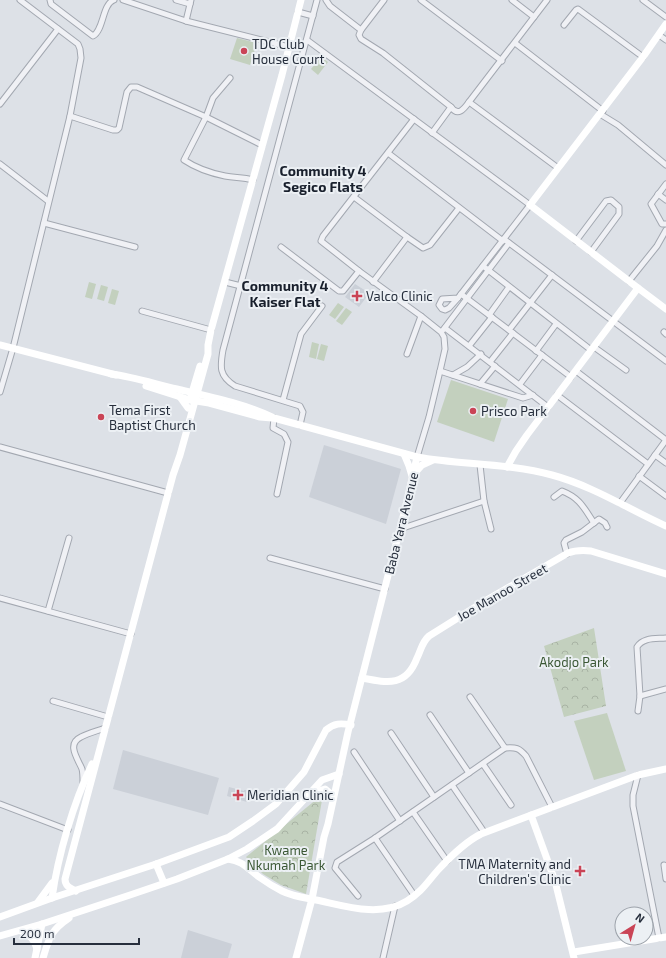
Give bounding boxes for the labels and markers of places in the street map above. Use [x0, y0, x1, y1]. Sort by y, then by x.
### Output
place label: TDC Club House Court [252, 36, 324, 67]
marker: TDC Club House Court [239, 46, 249, 56]
place label: Valco Clinic [366, 288, 433, 304]
marker: Valco Clinic [351, 290, 363, 302]
place label: Tema First Baptist Church [109, 402, 196, 433]
place label: Prisco Park [481, 403, 547, 419]
marker: Prisco Park [468, 406, 478, 416]
marker: Tema First Baptist Church [96, 412, 106, 422]
place label: Meridian Clinic [247, 787, 334, 803]
marker: Meridian Clinic [232, 789, 244, 801]
place label: TMA Maternity and Children's Clinic [458, 856, 571, 887]
marker: TMA Maternity and Children's Clinic [574, 865, 586, 877]

